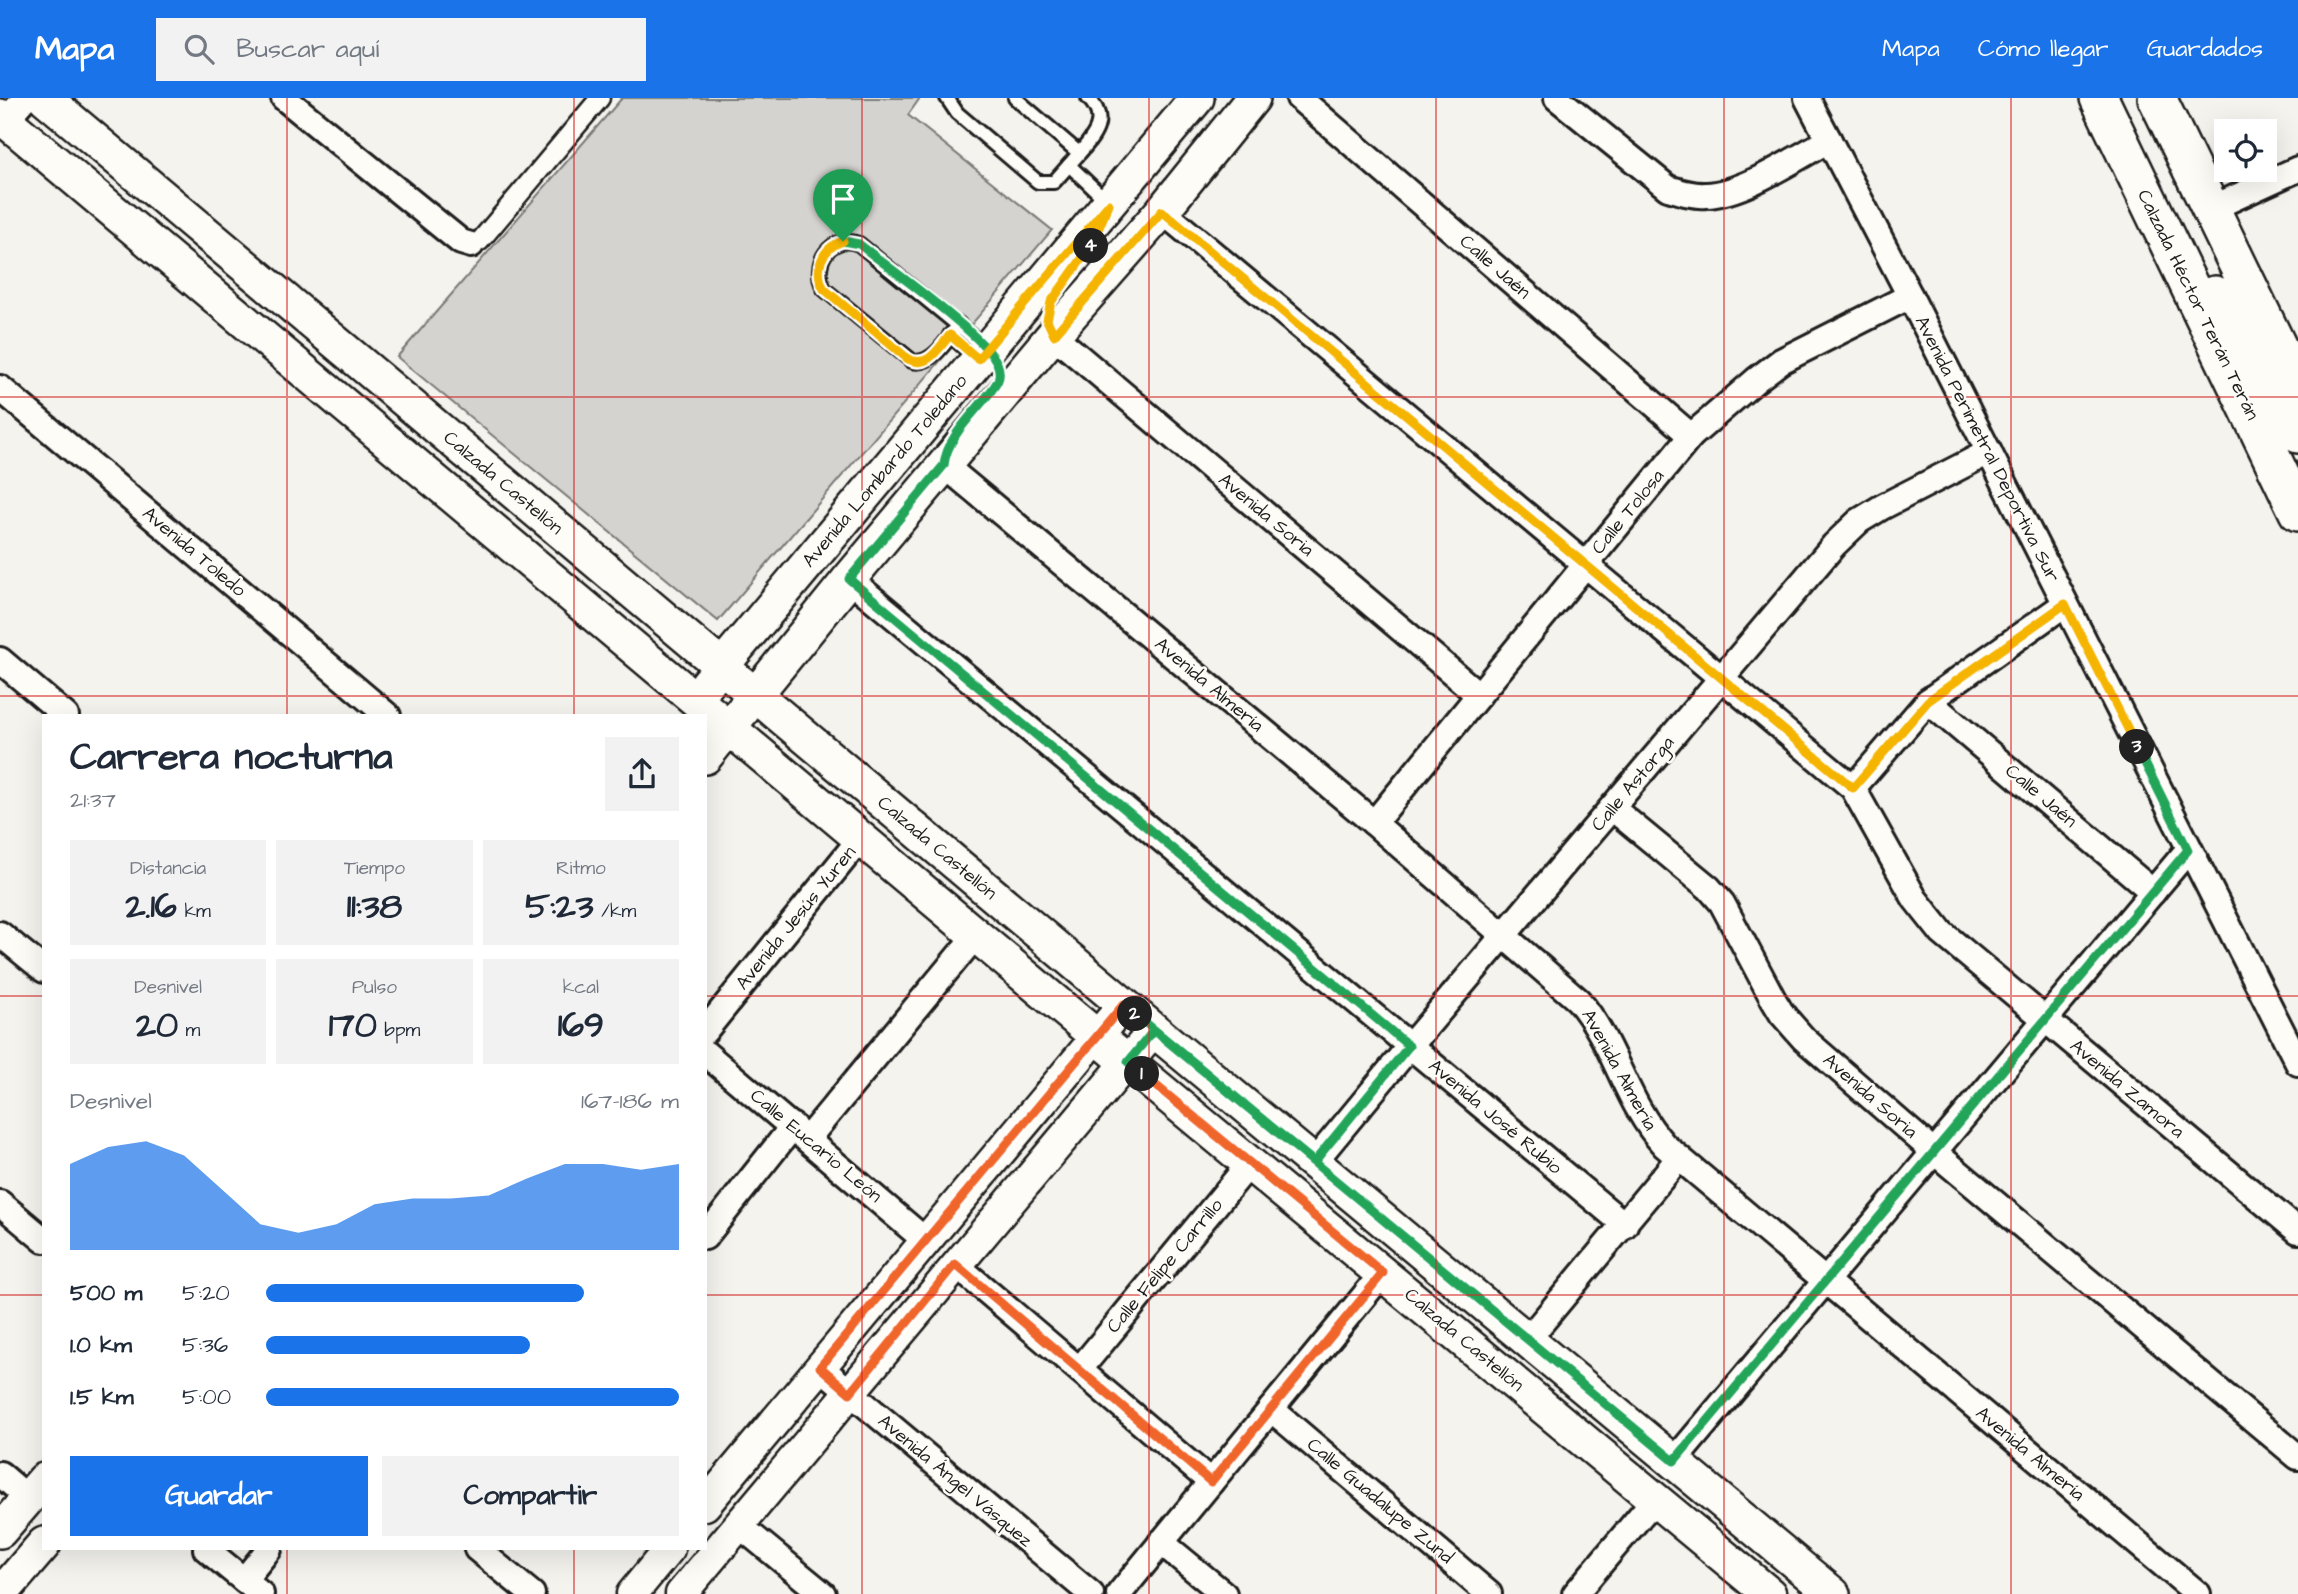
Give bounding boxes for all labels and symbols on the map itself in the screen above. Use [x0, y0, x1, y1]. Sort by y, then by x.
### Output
pin [813, 169, 873, 241]
street label: Calzada Héctor Terán Terán [2130, 185, 2266, 425]
pin: 4 [1074, 228, 1108, 264]
street label: Calle Jaén [1454, 228, 1536, 306]
street label: Avenida Perimetral Deportiva Sur [1908, 311, 2066, 587]
street label: Avenida Lombardo Toledano [796, 368, 974, 573]
street label: Calzada Castellón [437, 425, 569, 541]
street label: Calle Tolosa [1585, 463, 1671, 560]
street label: Avenida Soria [1212, 467, 1320, 563]
street label: Avenida Toledo [136, 501, 252, 604]
street label: Avenida Almería [1149, 631, 1270, 739]
street label: Calle Astorga [1585, 730, 1682, 838]
pin: 3 [2120, 730, 2154, 764]
street label: Calle Jaén [1999, 758, 2083, 834]
street label: Calzada Castellón [871, 790, 1003, 906]
street label: Avenida Jesús Yuren [729, 840, 863, 996]
pin: 2 [1118, 996, 1152, 1032]
street label: Avenida Almería [1574, 1004, 1664, 1136]
street label: Avenida Zamora [2064, 1033, 2190, 1145]
street label: Avenida Soria [1817, 1047, 1923, 1145]
street label: Avenida José Rubio [1422, 1053, 1568, 1181]
pin: 1 [1124, 1056, 1160, 1091]
street label: Calle Eucario León [744, 1083, 888, 1209]
street label: Calle Felipe Carrillo [1101, 1193, 1230, 1339]
street label: Calzada Castellón [1398, 1282, 1530, 1398]
street label: Avenida Almería [1970, 1400, 2091, 1508]
street label: Avenida Ángel Vásquez [871, 1408, 1039, 1555]
street label: Calle Guadalupe Zund [1301, 1432, 1459, 1571]

